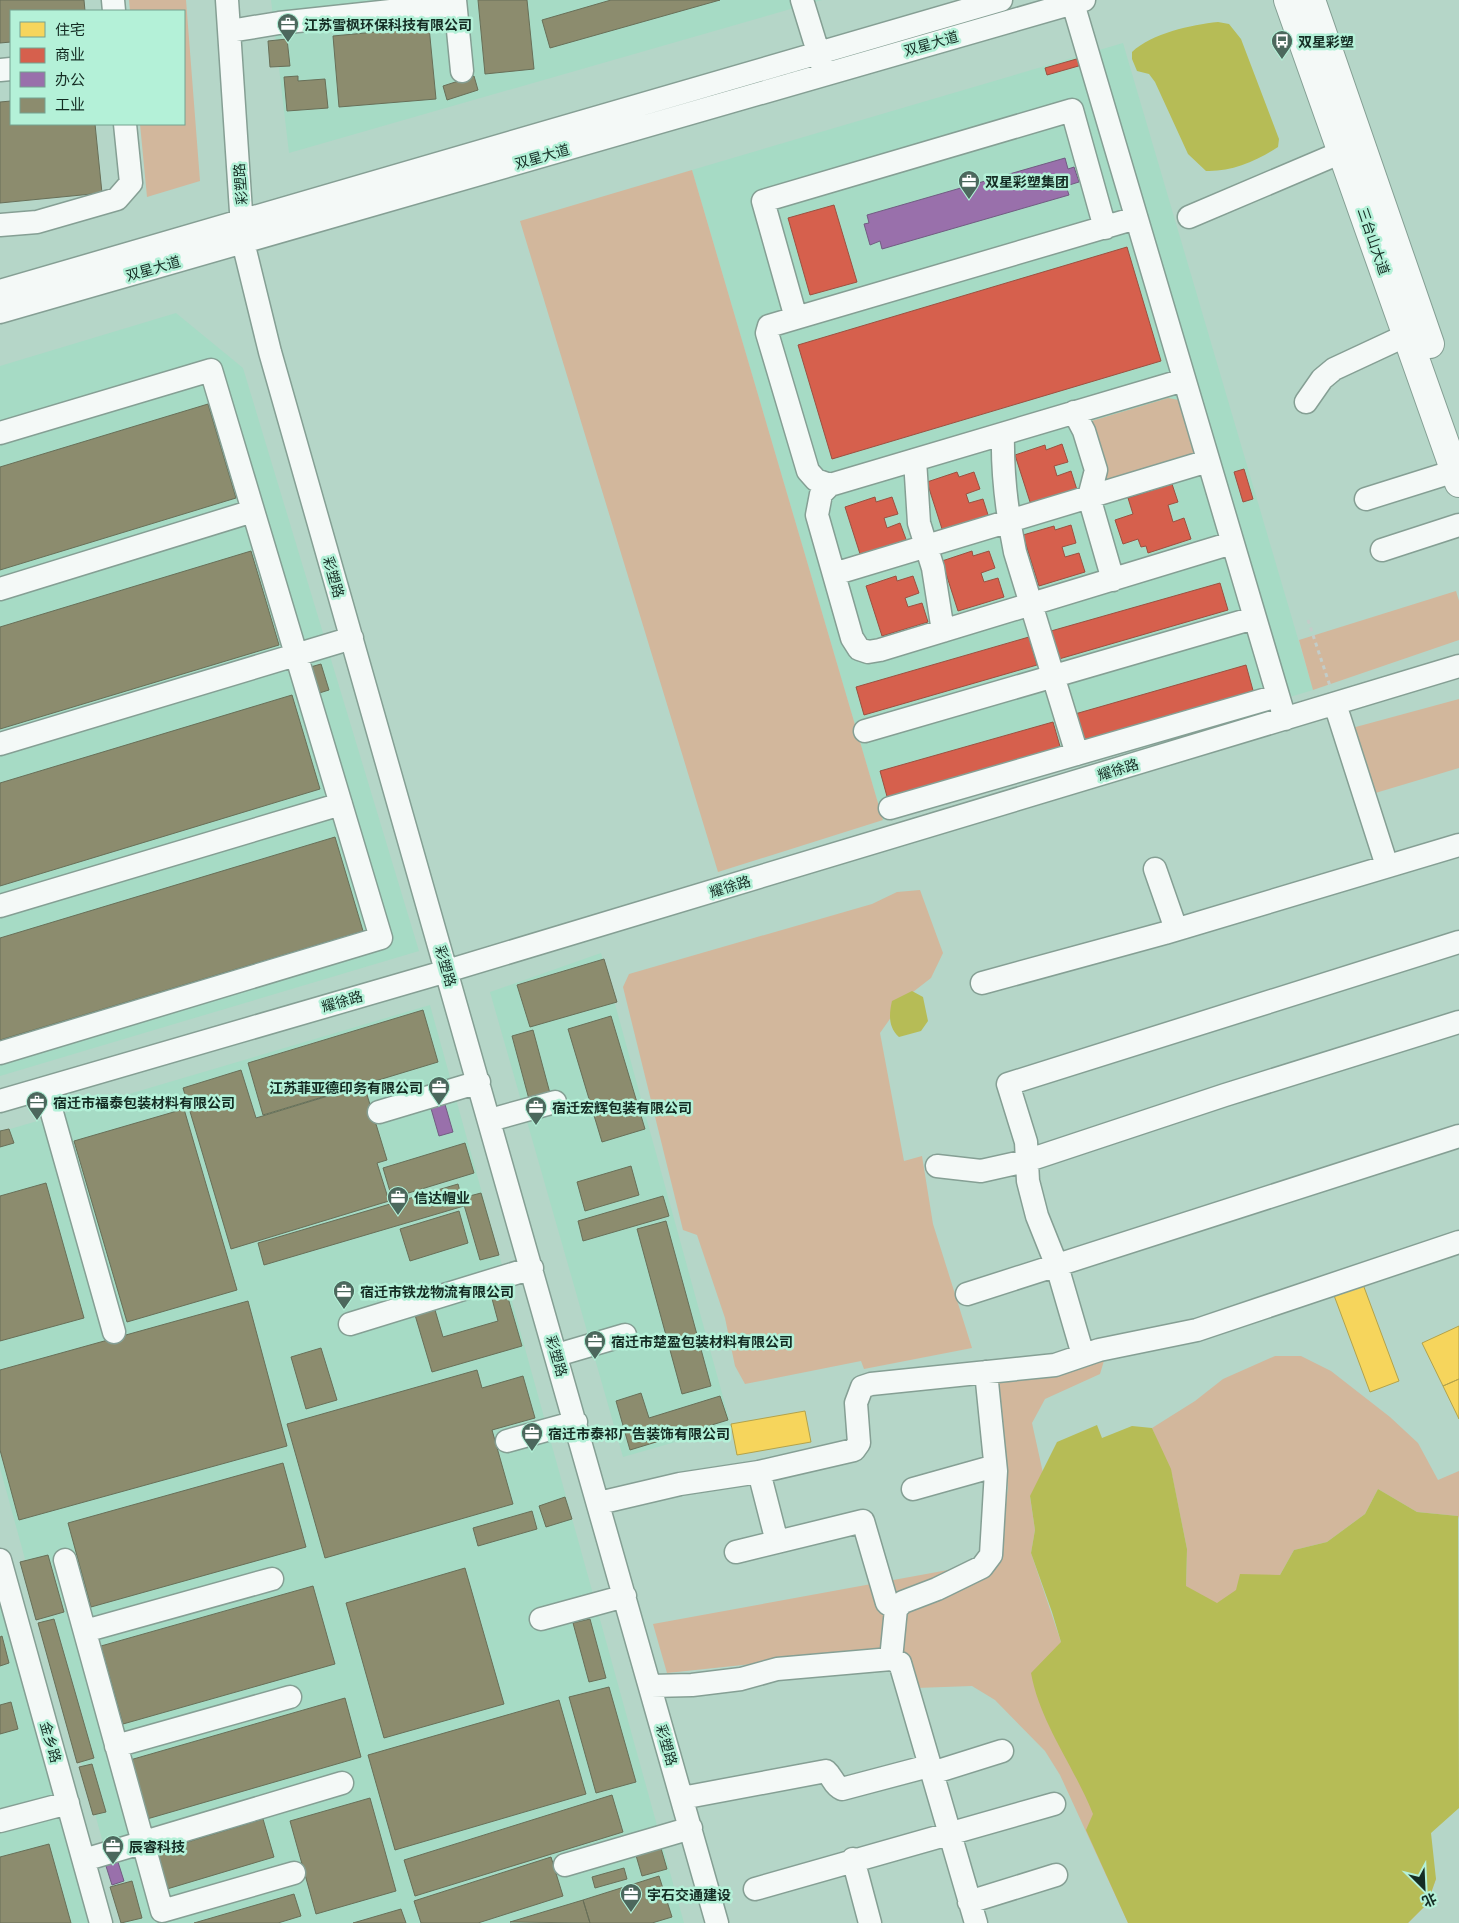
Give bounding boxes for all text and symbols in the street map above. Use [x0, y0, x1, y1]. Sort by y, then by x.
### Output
legend [10, 10, 185, 125]
office icon: 江苏雪枫环保科技有限公司 [276, 12, 300, 43]
place label: 江苏雪枫环保科技有限公司 [304, 15, 472, 34]
text: 住宅 [55, 19, 85, 40]
street label: 双星大道 [901, 26, 961, 60]
bus stop icon: 双星彩塑 [1270, 29, 1294, 60]
place label: 双星彩塑 [1298, 32, 1354, 51]
text: 商业 [55, 44, 85, 65]
text: 办公 [55, 69, 85, 90]
text: 工业 [55, 94, 85, 115]
street label: 双星大道 [512, 139, 572, 173]
street label: 彩塑路 [229, 162, 251, 206]
office icon: 双星彩塑集团 [957, 169, 981, 200]
place label: 双星彩塑集团 [985, 172, 1069, 191]
street label: 三台山大道 [1354, 205, 1394, 277]
street label: 双星大道 [123, 251, 183, 285]
street label: 彩塑路 [319, 554, 349, 600]
street label: 耀徐路 [1095, 754, 1141, 784]
street label: 耀徐路 [707, 871, 753, 901]
street label: 彩塑路 [431, 943, 461, 989]
street label: 耀徐路 [319, 986, 365, 1016]
office icon: 江苏菲亚德印务有限公司 [427, 1075, 451, 1106]
place label: 江苏菲亚德印务有限公司 [269, 1078, 423, 1097]
office icon: 宿迁市福泰包装材料有限公司 [25, 1090, 49, 1121]
place label: 宿迁市福泰包装材料有限公司 [53, 1093, 235, 1112]
office icon: 宿迁宏辉包装有限公司 [524, 1095, 548, 1126]
place label: 宿迁宏辉包装有限公司 [552, 1098, 692, 1117]
office icon: 信达帽业 [386, 1185, 410, 1216]
place label: 信达帽业 [414, 1188, 470, 1207]
office icon: 宿迁市铁龙物流有限公司 [332, 1279, 356, 1310]
place label: 宿迁市铁龙物流有限公司 [360, 1282, 514, 1301]
office icon: 宿迁市楚盈包装材料有限公司 [583, 1329, 607, 1360]
place label: 宿迁市楚盈包装材料有限公司 [611, 1332, 793, 1351]
street label: 彩塑路 [542, 1333, 572, 1379]
office icon: 宿迁市泰祁广告装饰有限公司 [520, 1421, 544, 1452]
place label: 宿迁市泰祁广告装饰有限公司 [548, 1424, 730, 1443]
street label: 金乡路 [36, 1719, 66, 1765]
street label: 彩塑路 [652, 1722, 682, 1768]
office icon: 辰睿科技 [101, 1834, 125, 1865]
place label: 辰睿科技 [129, 1837, 185, 1856]
north arrow [1399, 1863, 1449, 1913]
office icon: 宇石交通建设 [619, 1882, 643, 1913]
place label: 宇石交通建设 [647, 1885, 731, 1904]
text: 北 [1419, 1889, 1440, 1912]

